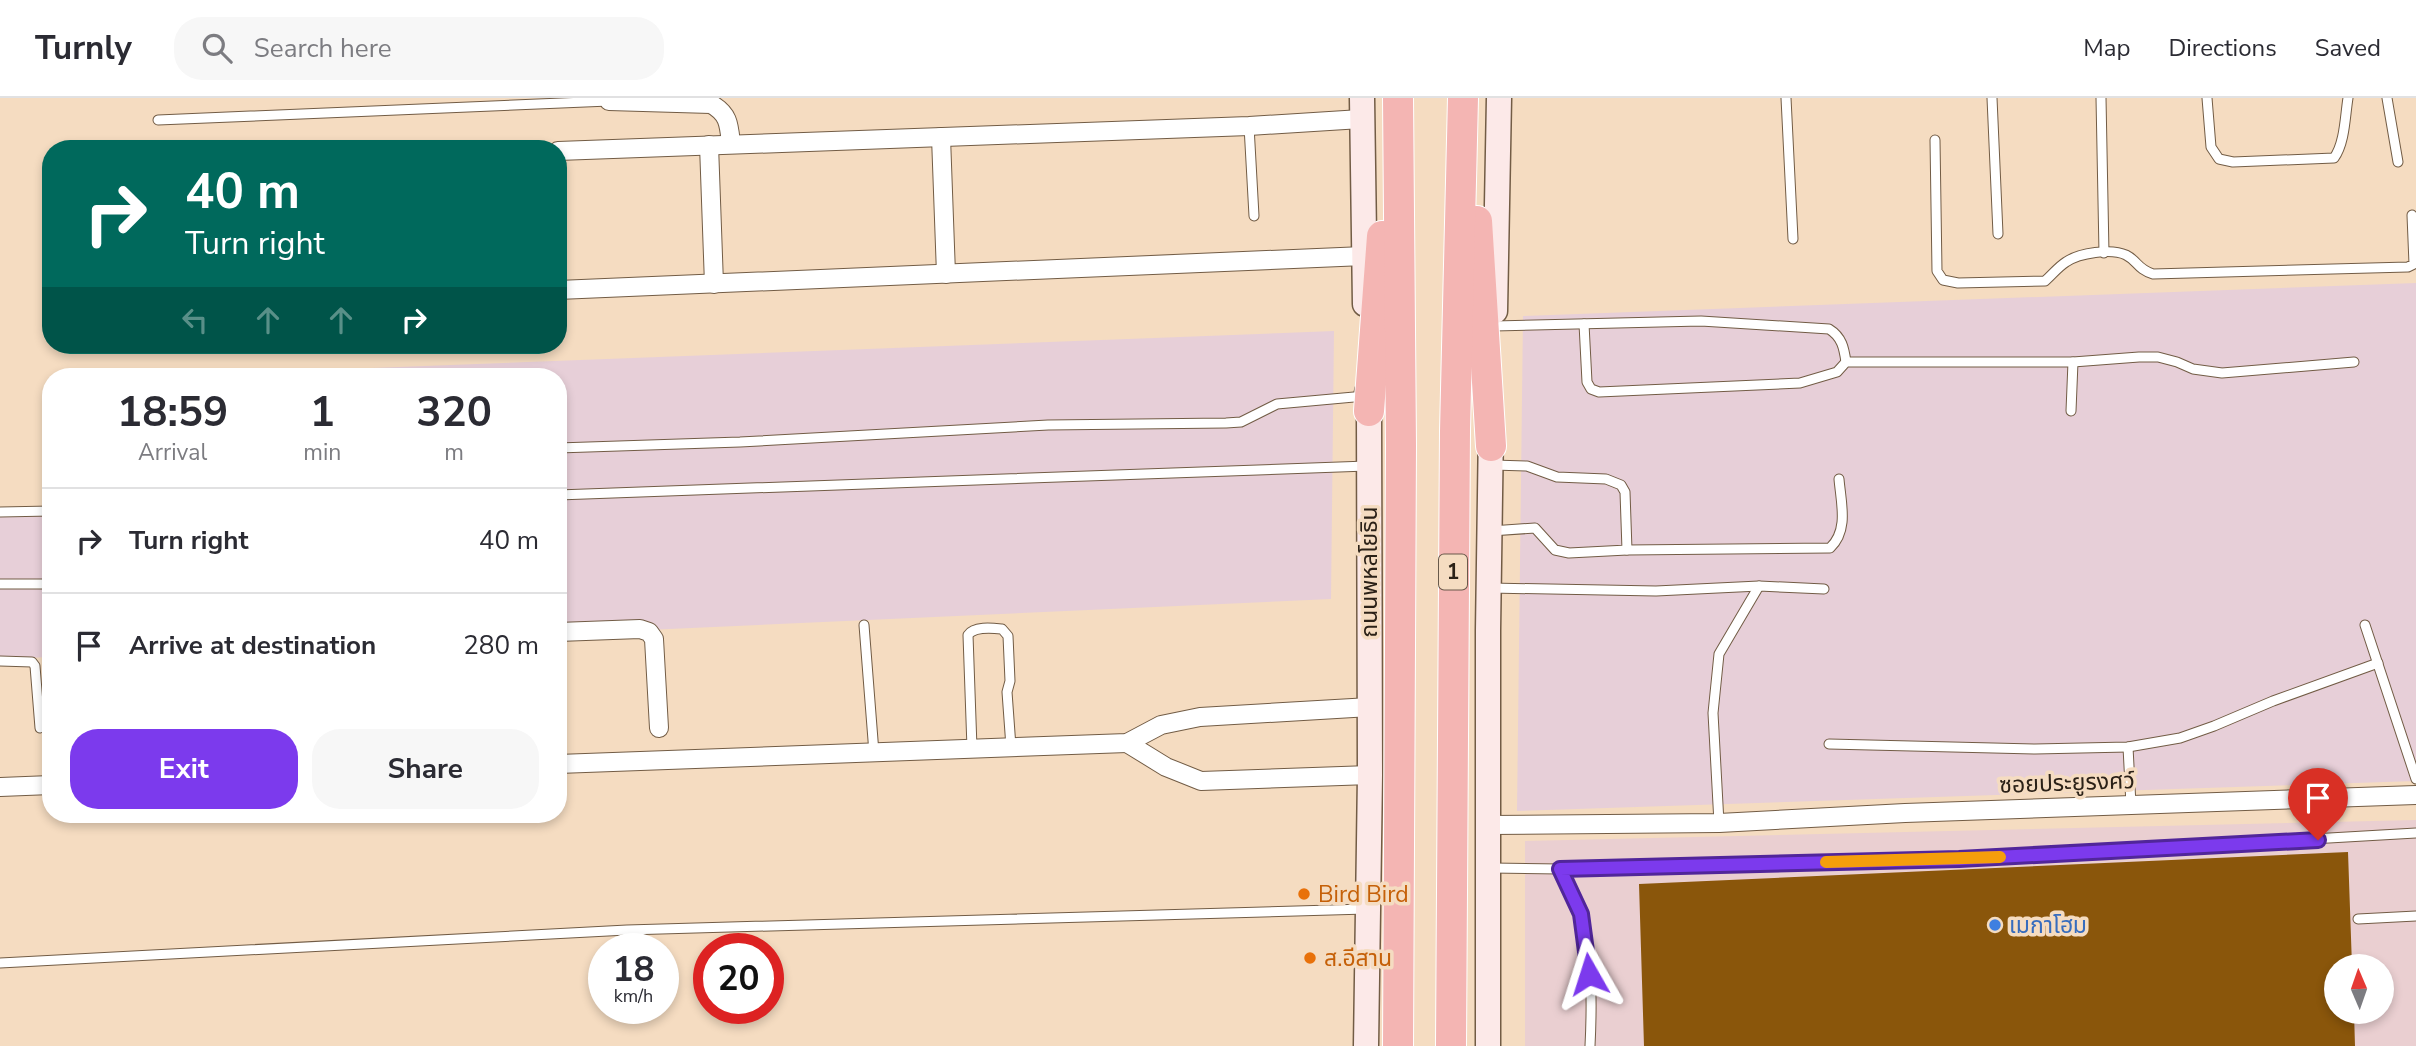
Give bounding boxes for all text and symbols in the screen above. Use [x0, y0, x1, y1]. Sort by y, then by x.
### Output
search box [174, 17, 664, 80]
text: Turnly [35, 26, 132, 71]
icon: search [198, 29, 236, 67]
text: Search here [254, 31, 392, 66]
text: Map [2083, 32, 2130, 64]
text: Directions [2168, 32, 2277, 64]
text: Saved [2315, 32, 2381, 64]
text: 40 m [185, 158, 300, 225]
icon: right [70, 168, 161, 259]
text: Turn right [185, 222, 325, 265]
icon: left [176, 301, 214, 339]
icon: ahead [249, 301, 287, 339]
icon: ahead [322, 301, 360, 339]
icon: right [395, 301, 433, 339]
text: 18:59 [117, 384, 228, 441]
text: 1 [310, 384, 335, 441]
text: 320 [416, 384, 492, 441]
text: Arrival [138, 437, 207, 468]
text: min [303, 437, 341, 468]
text: m [444, 437, 464, 468]
street label: ถนนพหลโยธิน [1354, 506, 1385, 638]
icon: right [70, 522, 108, 560]
text: Turn right [129, 523, 248, 558]
text: 40 m [479, 523, 539, 558]
road number: 1 [1439, 554, 1467, 589]
icon: arrive [70, 627, 108, 665]
text: Arrive at destination [129, 628, 376, 663]
text: 280 m [463, 628, 539, 663]
button: Exit [70, 729, 298, 809]
button: Share [312, 729, 539, 809]
street label: ซอยประยูรงศว์ [1999, 765, 2136, 801]
pin [2288, 768, 2348, 840]
icon: arrive [2299, 779, 2337, 817]
place label: Bird Bird [1318, 879, 1409, 910]
marker: Bird Bird [1296, 886, 1312, 902]
place label: เมกาโฮม [2009, 910, 2087, 941]
marker: เมกาโฮม [1987, 917, 2003, 933]
speed limit sign: 20 [693, 933, 784, 1024]
position arrow [1552, 937, 1626, 1011]
place label: ส.อีสาน [1324, 943, 1392, 974]
text: 18 [612, 946, 655, 993]
marker: ส.อีสาน [1302, 950, 1318, 966]
north arrow [2324, 954, 2394, 1024]
map controls [2324, 954, 2394, 1024]
text: km/h [614, 984, 653, 1008]

